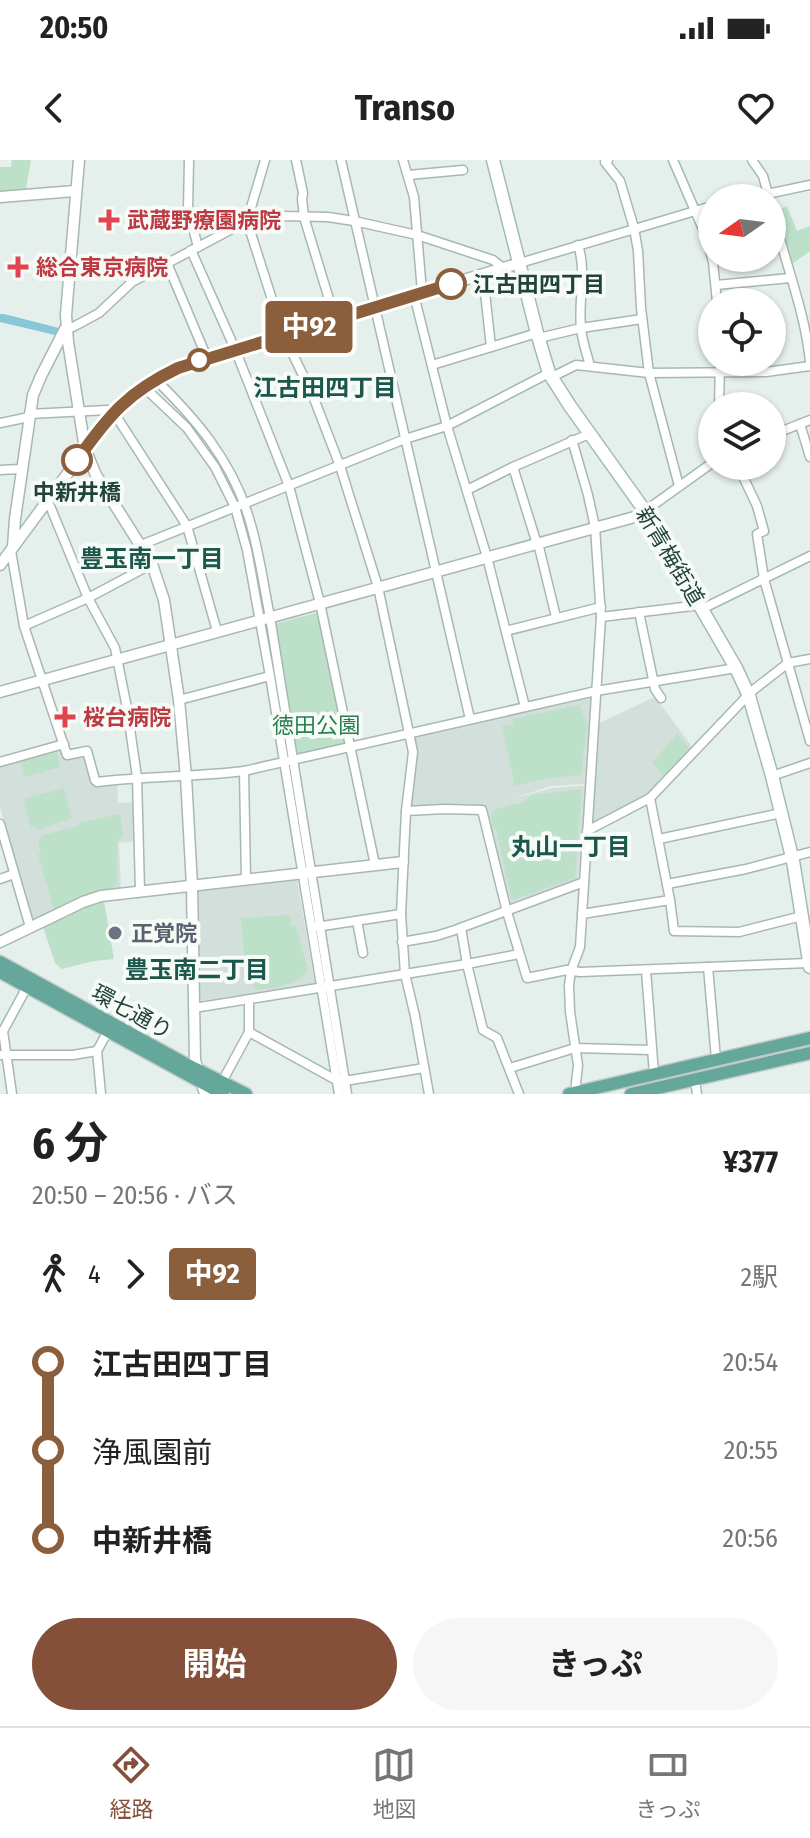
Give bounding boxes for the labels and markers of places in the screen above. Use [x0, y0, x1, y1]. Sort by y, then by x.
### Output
place label: 武蔵野療園病院 [127, 207, 281, 234]
marker: 武蔵野療園病院 [98, 209, 120, 231]
place label: 総合東京病院 [36, 254, 168, 281]
marker: 総合東京病院 [7, 256, 29, 278]
marker: 江古田四丁目 [436, 269, 466, 299]
place label: 江古田四丁目 [473, 271, 605, 298]
unlabelled marker [188, 349, 210, 371]
marker: 中新井橋 [62, 445, 92, 475]
place label: 中新井橋 [33, 479, 121, 506]
place label: 桜台病院 [83, 704, 171, 731]
marker: 桜台病院 [54, 706, 76, 728]
place label: 正覚院 [131, 920, 197, 947]
marker: 正覚院 [106, 924, 124, 942]

